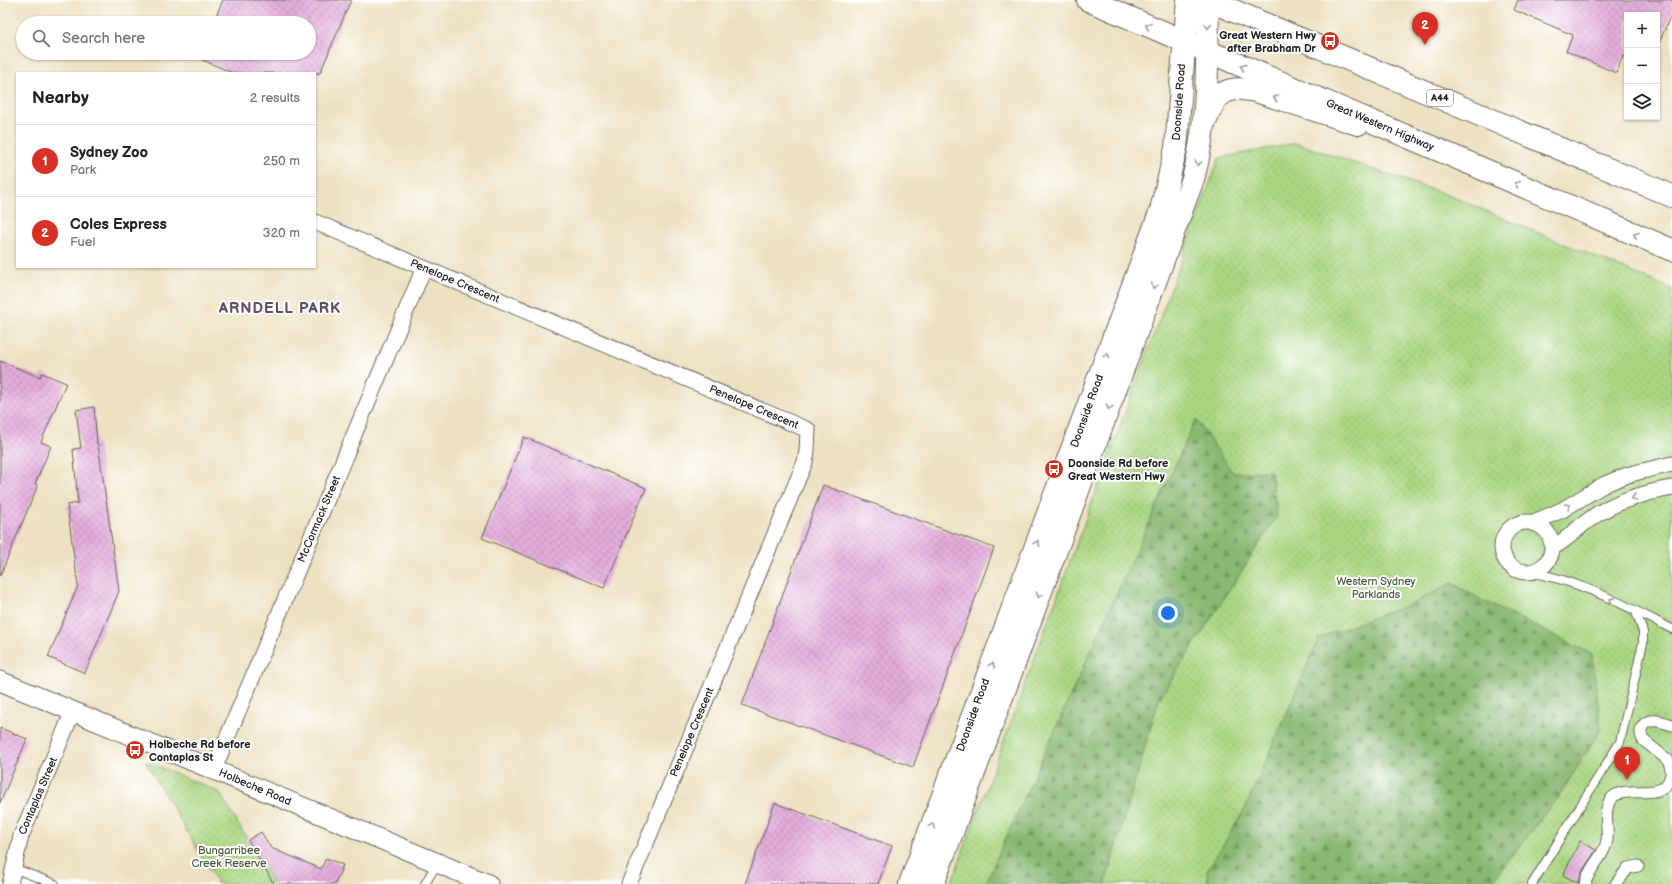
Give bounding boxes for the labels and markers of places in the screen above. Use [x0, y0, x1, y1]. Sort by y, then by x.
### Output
pin: 2 [1412, 12, 1438, 45]
place label: Great Western Hwy after Brabham Dr [1219, 29, 1317, 55]
bus stop icon: Great Western Hwy after Brabham Dr [1319, 30, 1341, 52]
place label: Doonside Rd before Great Western Hwy [1068, 457, 1168, 483]
bus stop icon: Doonside Rd before Great Western Hwy [1043, 458, 1065, 480]
place label: Holbeche Rd before Contaplas St [149, 738, 251, 764]
bus stop icon: Holbeche Rd before Contaplas St [124, 739, 146, 761]
pin: 1 [1614, 747, 1640, 780]

